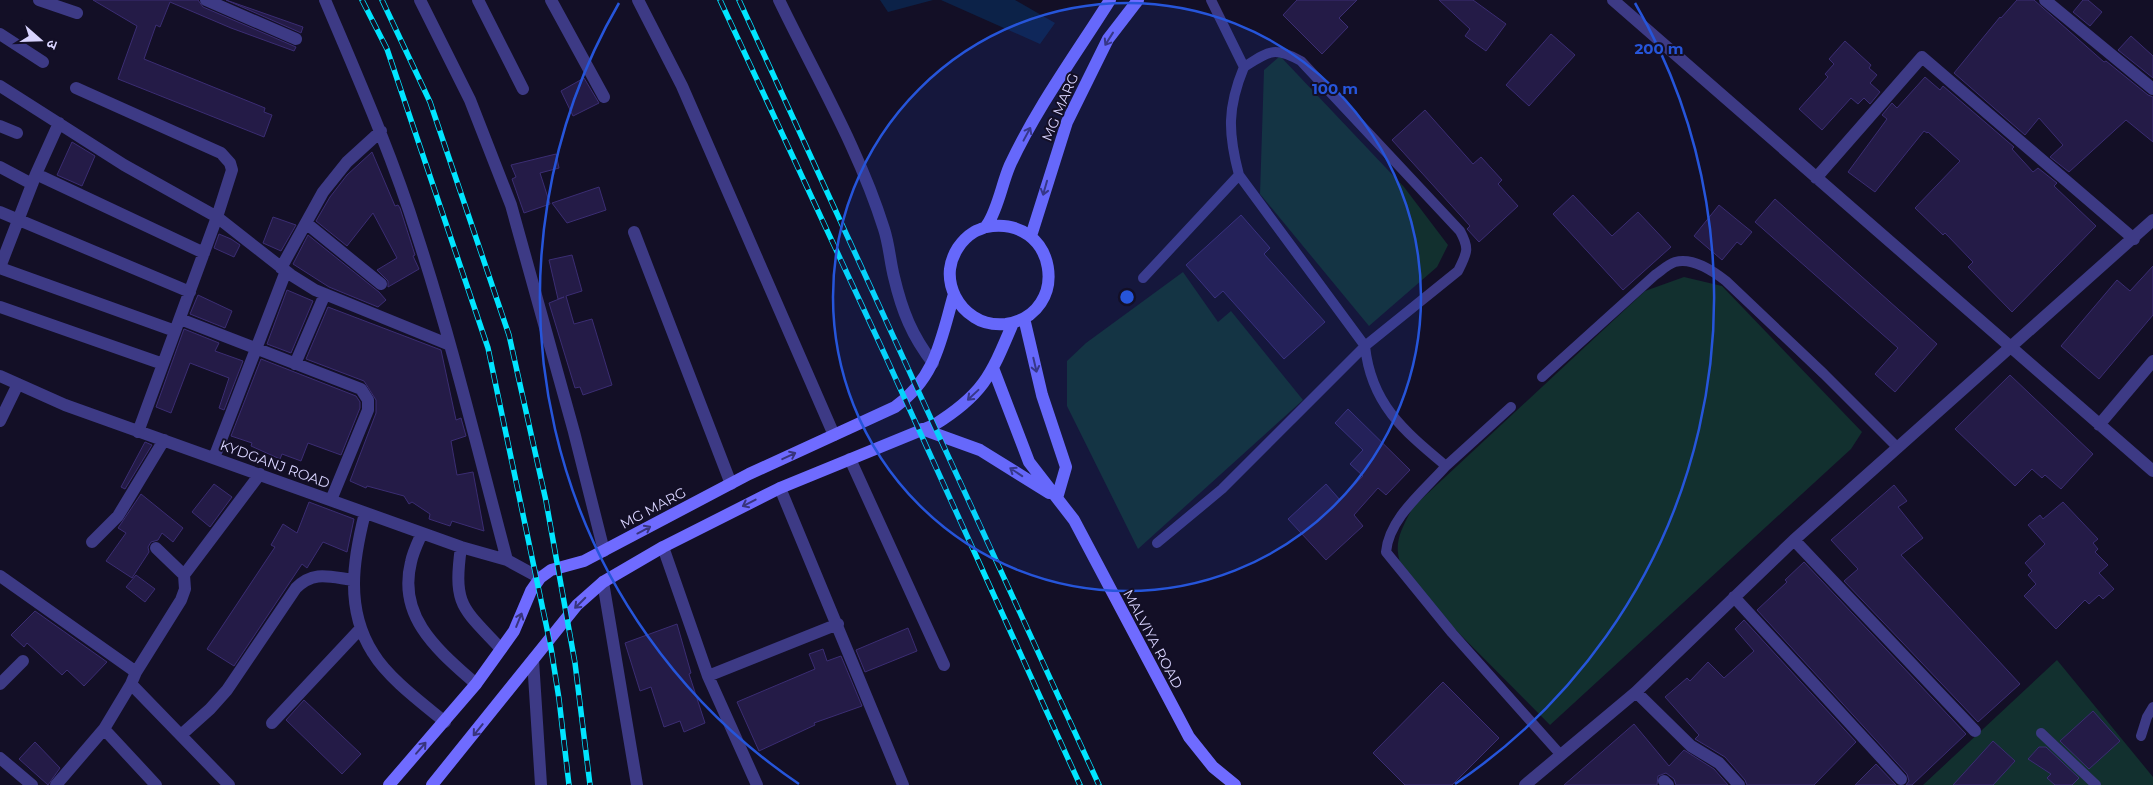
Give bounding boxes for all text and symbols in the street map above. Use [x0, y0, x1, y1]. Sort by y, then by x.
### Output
north arrow [15, 15, 65, 65]
one-way arrow [1103, 32, 1114, 46]
text: उ [42, 38, 62, 52]
text: 200 m [1634, 39, 1684, 58]
street label: MG MARG [1038, 70, 1082, 144]
text: 100 m [1312, 79, 1358, 98]
one-way arrow [1023, 127, 1032, 142]
one-way arrow [1040, 179, 1049, 195]
centre of rings [1118, 288, 1136, 306]
one-way arrow [1031, 357, 1040, 373]
one-way arrow [967, 389, 979, 401]
street label: KYDGANJ ROAD [218, 436, 332, 492]
one-way arrow [781, 451, 796, 460]
one-way arrow [1009, 467, 1023, 477]
street label: MG MARG [617, 483, 689, 533]
one-way arrow [742, 499, 757, 508]
one-way arrow [636, 524, 651, 534]
street label: MALVIYA ROAD [1119, 586, 1187, 692]
one-way arrow [574, 597, 586, 610]
one-way arrow [515, 612, 524, 628]
one-way arrow [472, 723, 483, 736]
one-way arrow [415, 742, 427, 755]

